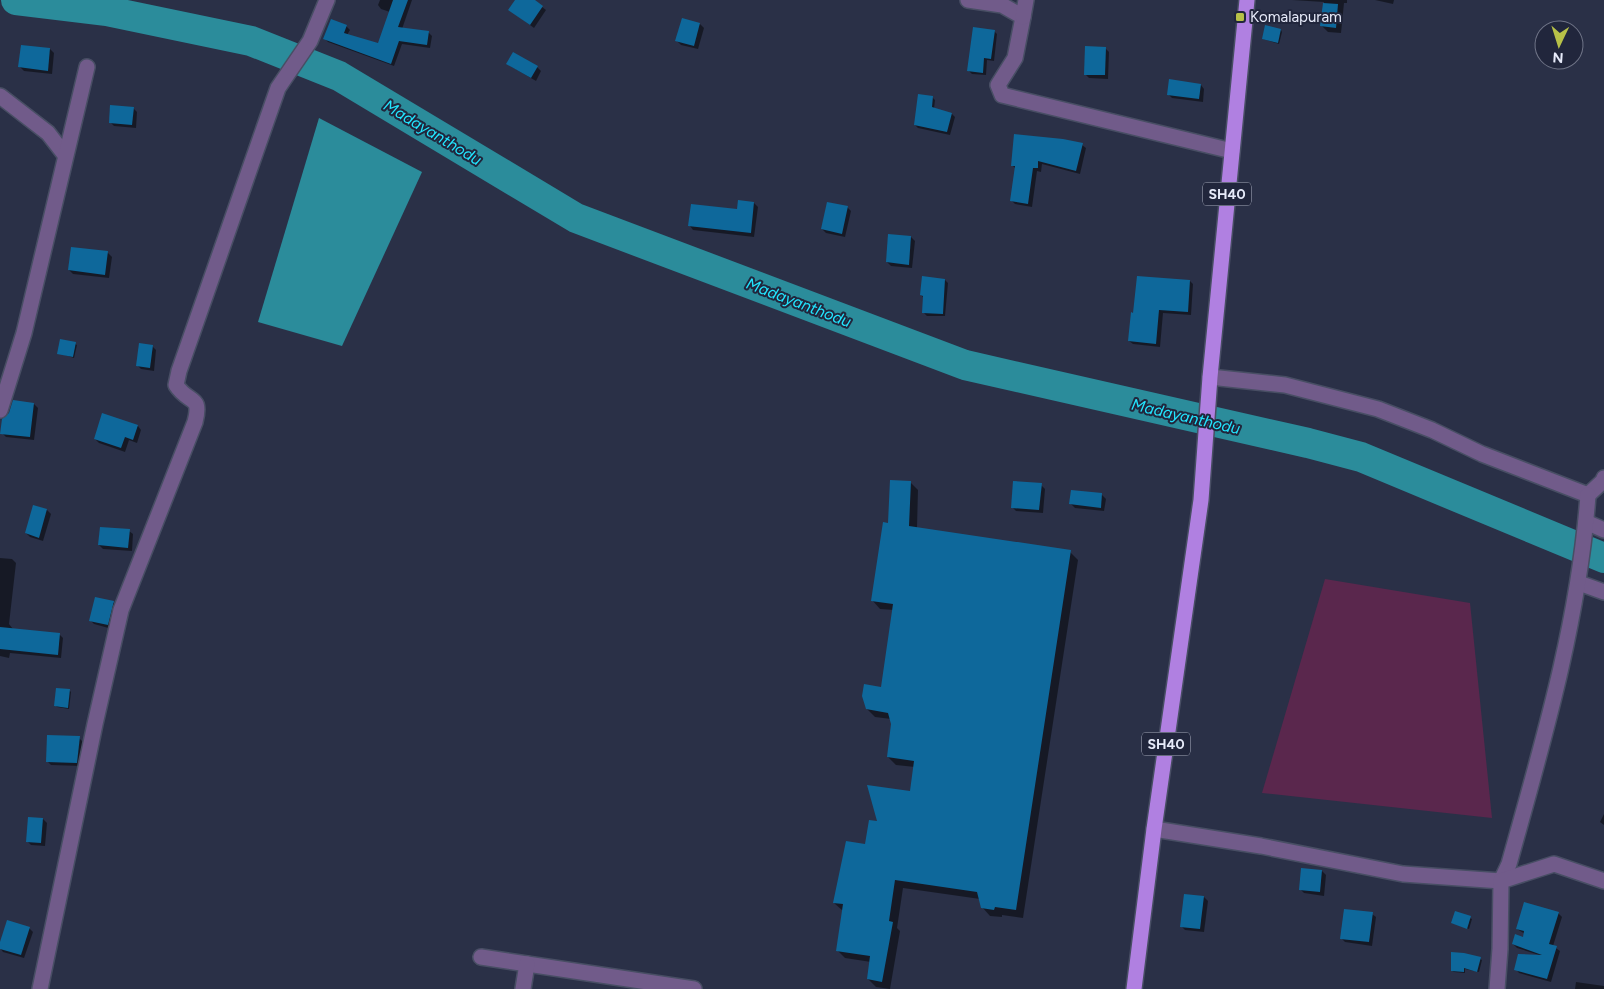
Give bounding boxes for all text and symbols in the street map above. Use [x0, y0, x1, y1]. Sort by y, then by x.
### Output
place label: Komalapuram [1250, 8, 1342, 26]
marker: Komalapuram [1234, 11, 1246, 23]
north arrow [1534, 20, 1584, 70]
text: N [1552, 49, 1564, 66]
water label: Madayanthodu [380, 96, 485, 169]
road number: SH40 [1203, 182, 1251, 205]
water label: Madayanthodu [744, 274, 854, 331]
water label: Madayanthodu [1130, 395, 1242, 438]
road number: SH40 [1142, 732, 1190, 756]

